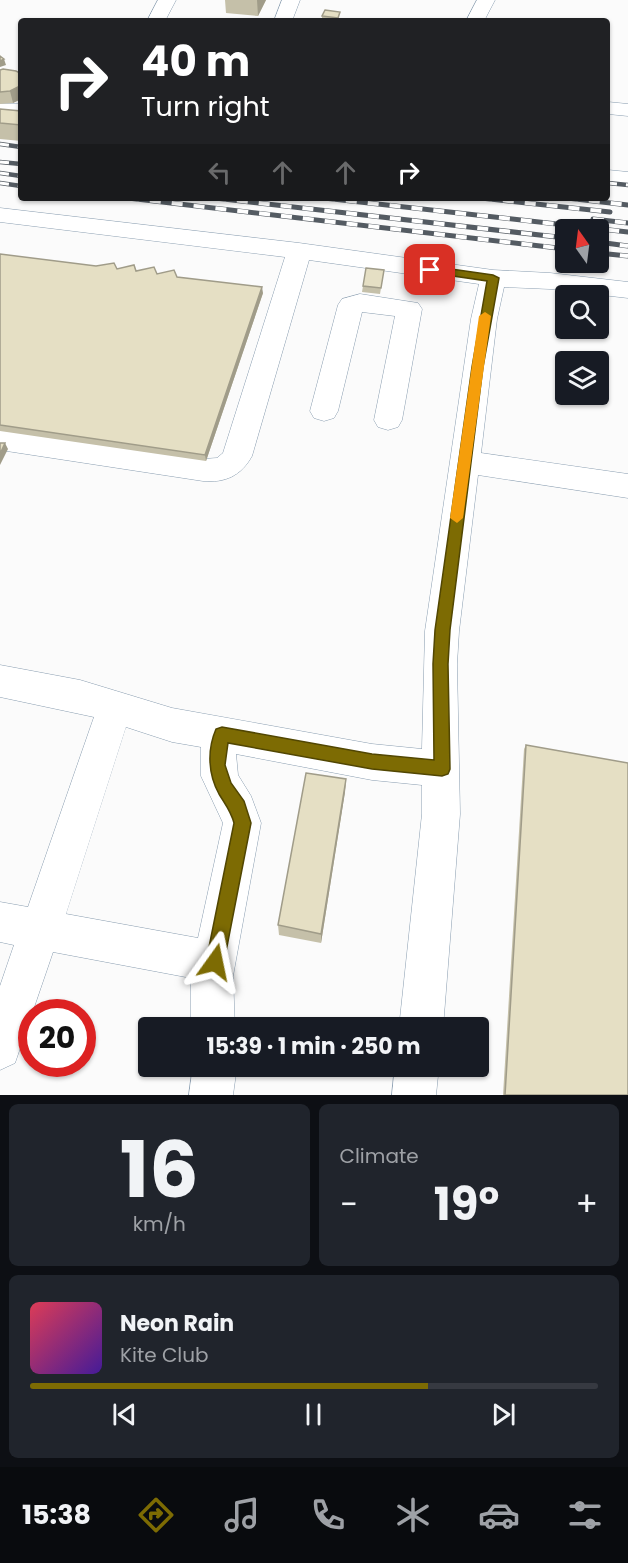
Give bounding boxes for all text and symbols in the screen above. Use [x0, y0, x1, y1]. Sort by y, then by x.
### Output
text: 40 m [141, 32, 250, 91]
icon: right [42, 42, 120, 120]
text: Turn right [141, 88, 270, 125]
icon: left [203, 156, 236, 189]
icon: ahead [266, 156, 299, 189]
icon: ahead [329, 156, 362, 189]
icon: right [392, 156, 425, 189]
north arrow [555, 219, 609, 273]
map controls [555, 219, 609, 405]
pin [404, 244, 455, 295]
icon: arrive [413, 253, 446, 286]
button: search [555, 285, 609, 339]
button: layers [555, 351, 609, 405]
position arrow [183, 930, 247, 994]
speed limit sign: 20 [18, 999, 96, 1077]
text: 15:39 · 1 min · 250 m [206, 1031, 421, 1062]
text: 16 [120, 1115, 199, 1224]
text: Climate [340, 1142, 419, 1170]
text: 19° [434, 1173, 499, 1236]
text: − [340, 1181, 358, 1228]
text: + [575, 1181, 598, 1228]
text: km/h [133, 1210, 186, 1238]
text: Neon Rain [120, 1308, 234, 1339]
text: Kite Club [120, 1341, 209, 1369]
icon: previous [108, 1398, 141, 1431]
icon: pause [297, 1398, 330, 1431]
icon: next [487, 1398, 520, 1431]
icon: directions [135, 1494, 177, 1536]
icon: music [221, 1494, 263, 1536]
icon: phone [307, 1494, 349, 1536]
icon: climate [392, 1494, 434, 1536]
icon: car [478, 1494, 520, 1536]
icon: filters [564, 1494, 606, 1536]
text: 15:38 [22, 1496, 91, 1533]

